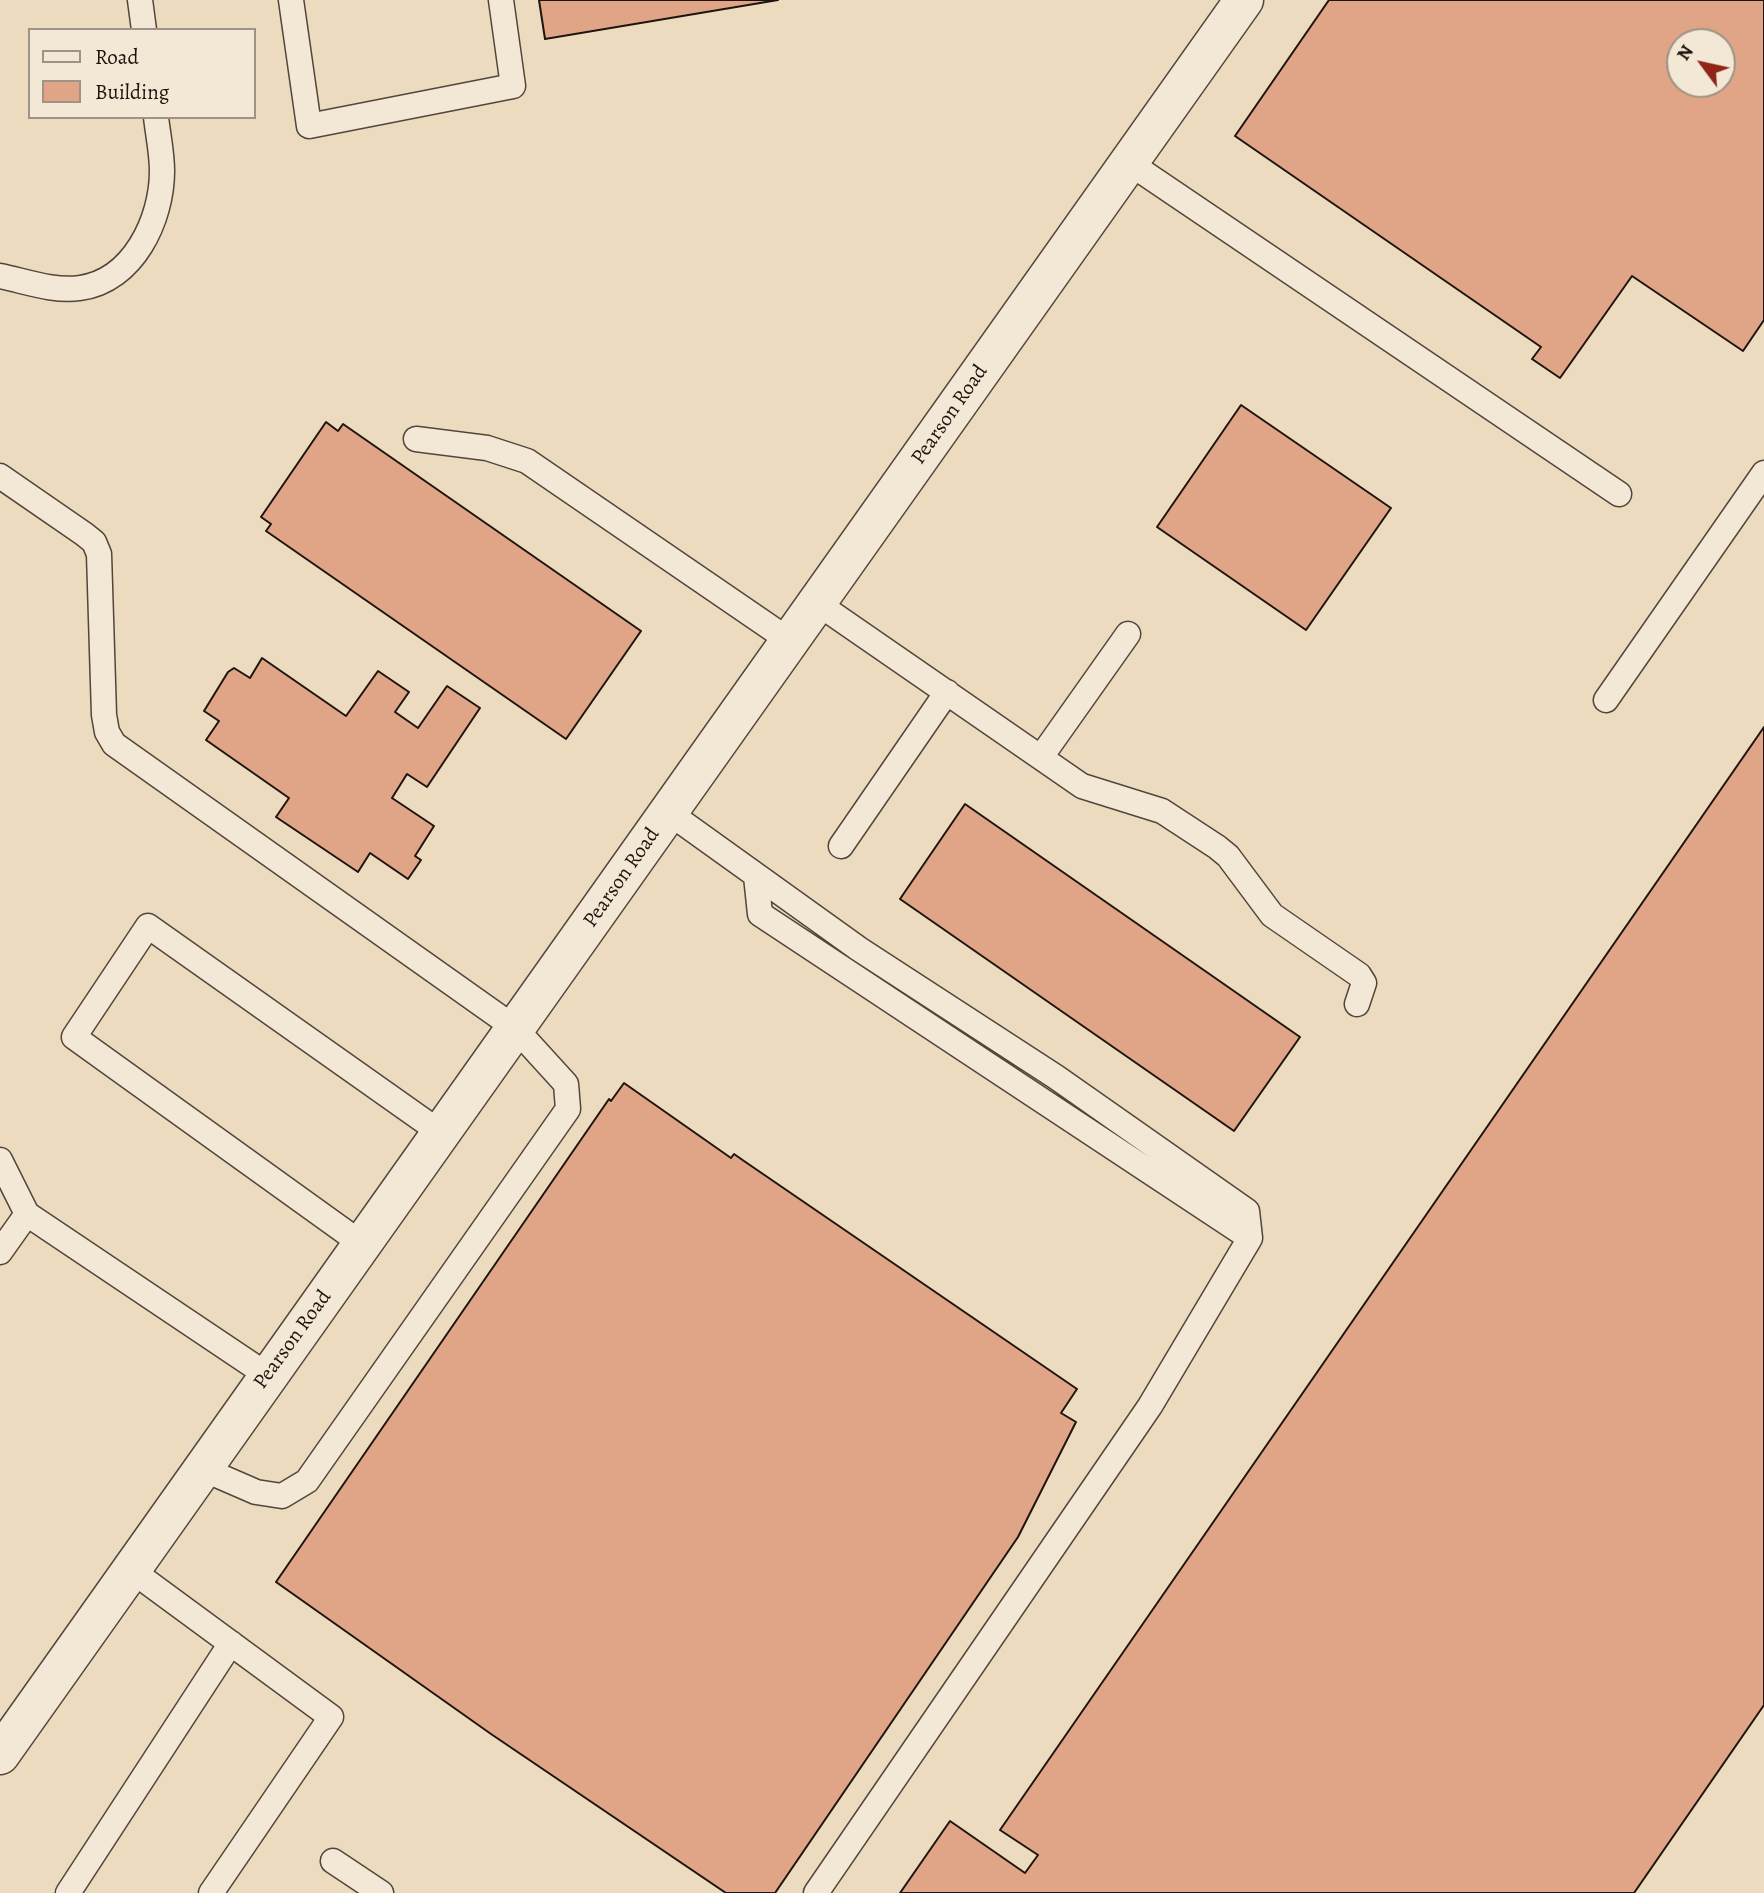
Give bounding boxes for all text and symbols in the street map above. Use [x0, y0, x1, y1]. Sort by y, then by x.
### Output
legend [28, 28, 256, 119]
north arrow [1666, 28, 1736, 98]
text: N [1670, 40, 1700, 66]
text: Road [95, 43, 139, 71]
text: Building [95, 78, 169, 106]
street label: Pearson Road [906, 360, 994, 470]
street label: Pearson Road [578, 823, 666, 933]
street label: Pearson Road [249, 1286, 337, 1394]

